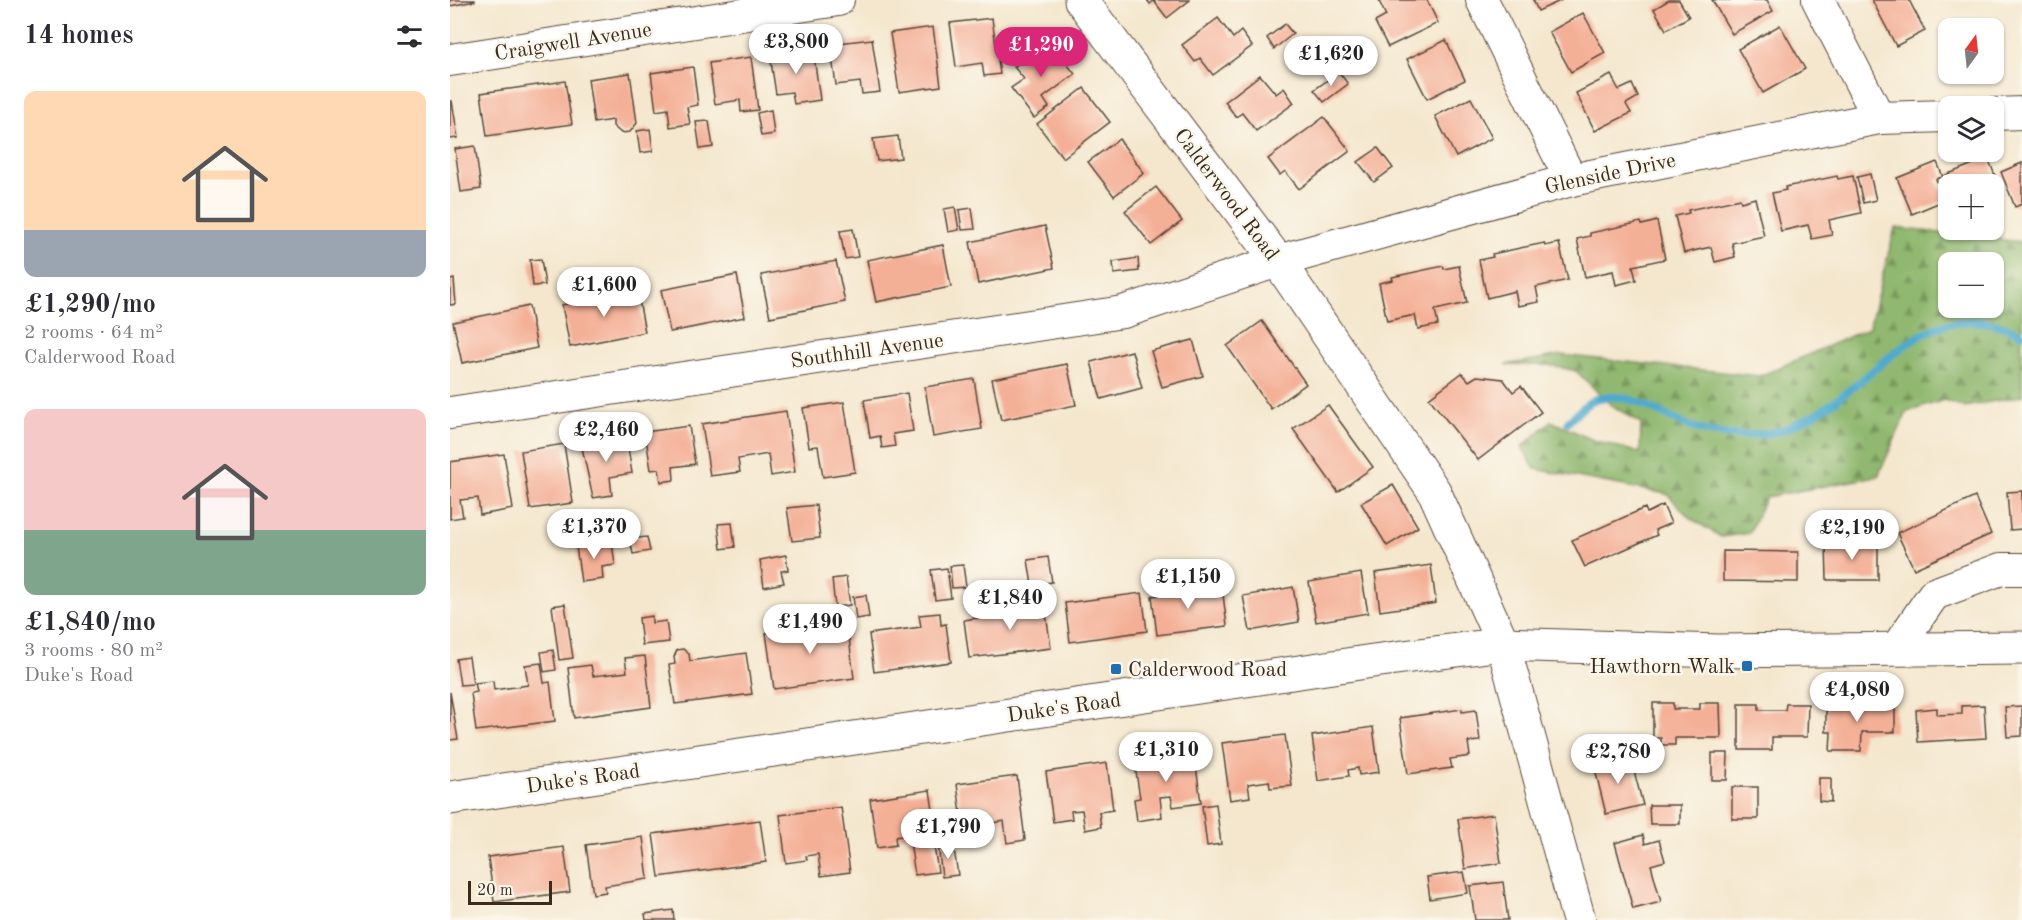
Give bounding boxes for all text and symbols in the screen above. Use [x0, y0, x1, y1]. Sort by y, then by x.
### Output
north arrow [1938, 18, 2004, 84]
map controls [1938, 18, 2004, 318]
icon: filters [393, 20, 426, 53]
street label: Craigwell Avenue [493, 20, 653, 65]
text: 14 homes [24, 23, 133, 49]
pin: £3,800 [747, 24, 845, 75]
pin: £1,290 [992, 27, 1090, 78]
text: £3,800 [763, 33, 829, 53]
text: £1,290 [1008, 36, 1074, 56]
pin: £1,620 [1282, 36, 1380, 87]
text: £1,620 [1298, 45, 1364, 65]
button: layers [1938, 96, 2004, 162]
street label: Calderwood Road [1170, 125, 1282, 265]
icon: home [171, 130, 279, 238]
street label: Glenside Drive [1543, 150, 1678, 199]
button: + [1938, 174, 2004, 240]
button: − [1938, 252, 2004, 318]
pin: £1,600 [555, 267, 653, 318]
text: £1,600 [571, 276, 637, 296]
text: £1,290/mo [24, 292, 156, 318]
text: 2 rooms · 64 m² [24, 323, 163, 343]
street label: Southhill Avenue [789, 330, 945, 373]
text: Calderwood Road [24, 348, 176, 368]
pin: £2,460 [557, 412, 655, 463]
text: £2,460 [573, 421, 639, 441]
icon: home [171, 448, 279, 556]
pin: £1,370 [545, 509, 643, 560]
pin: £2,190 [1803, 510, 1901, 561]
text: £1,370 [561, 518, 627, 538]
text: £2,190 [1819, 519, 1885, 539]
pin: £1,150 [1139, 559, 1237, 610]
text: £1,150 [1155, 568, 1221, 588]
pin: £1,840 [961, 580, 1059, 631]
text: £1,840 [977, 589, 1043, 609]
pin: £1,490 [761, 604, 859, 655]
text: £1,840/mo [24, 610, 156, 636]
text: £1,490 [777, 613, 843, 633]
text: 3 rooms · 80 m² [24, 641, 163, 661]
place label: Hawthorn Walk [1590, 657, 1735, 678]
marker: Hawthorn Walk [1740, 659, 1754, 673]
place label: Calderwood Road [1128, 660, 1287, 681]
marker: Calderwood Road [1109, 662, 1123, 676]
text: Duke's Road [24, 666, 134, 686]
pin: £4,080 [1808, 672, 1906, 723]
text: £4,080 [1824, 681, 1890, 701]
street label: Duke's Road [1006, 690, 1123, 727]
pin: £1,310 [1117, 732, 1215, 783]
pin: £2,780 [1569, 734, 1667, 785]
text: £1,310 [1133, 741, 1199, 761]
text: £2,780 [1585, 743, 1651, 763]
street label: Duke's Road [525, 761, 642, 798]
pin: £1,790 [899, 809, 997, 860]
text: £1,790 [915, 818, 981, 838]
scale bar [468, 878, 552, 906]
text: 20 m [477, 883, 513, 899]

